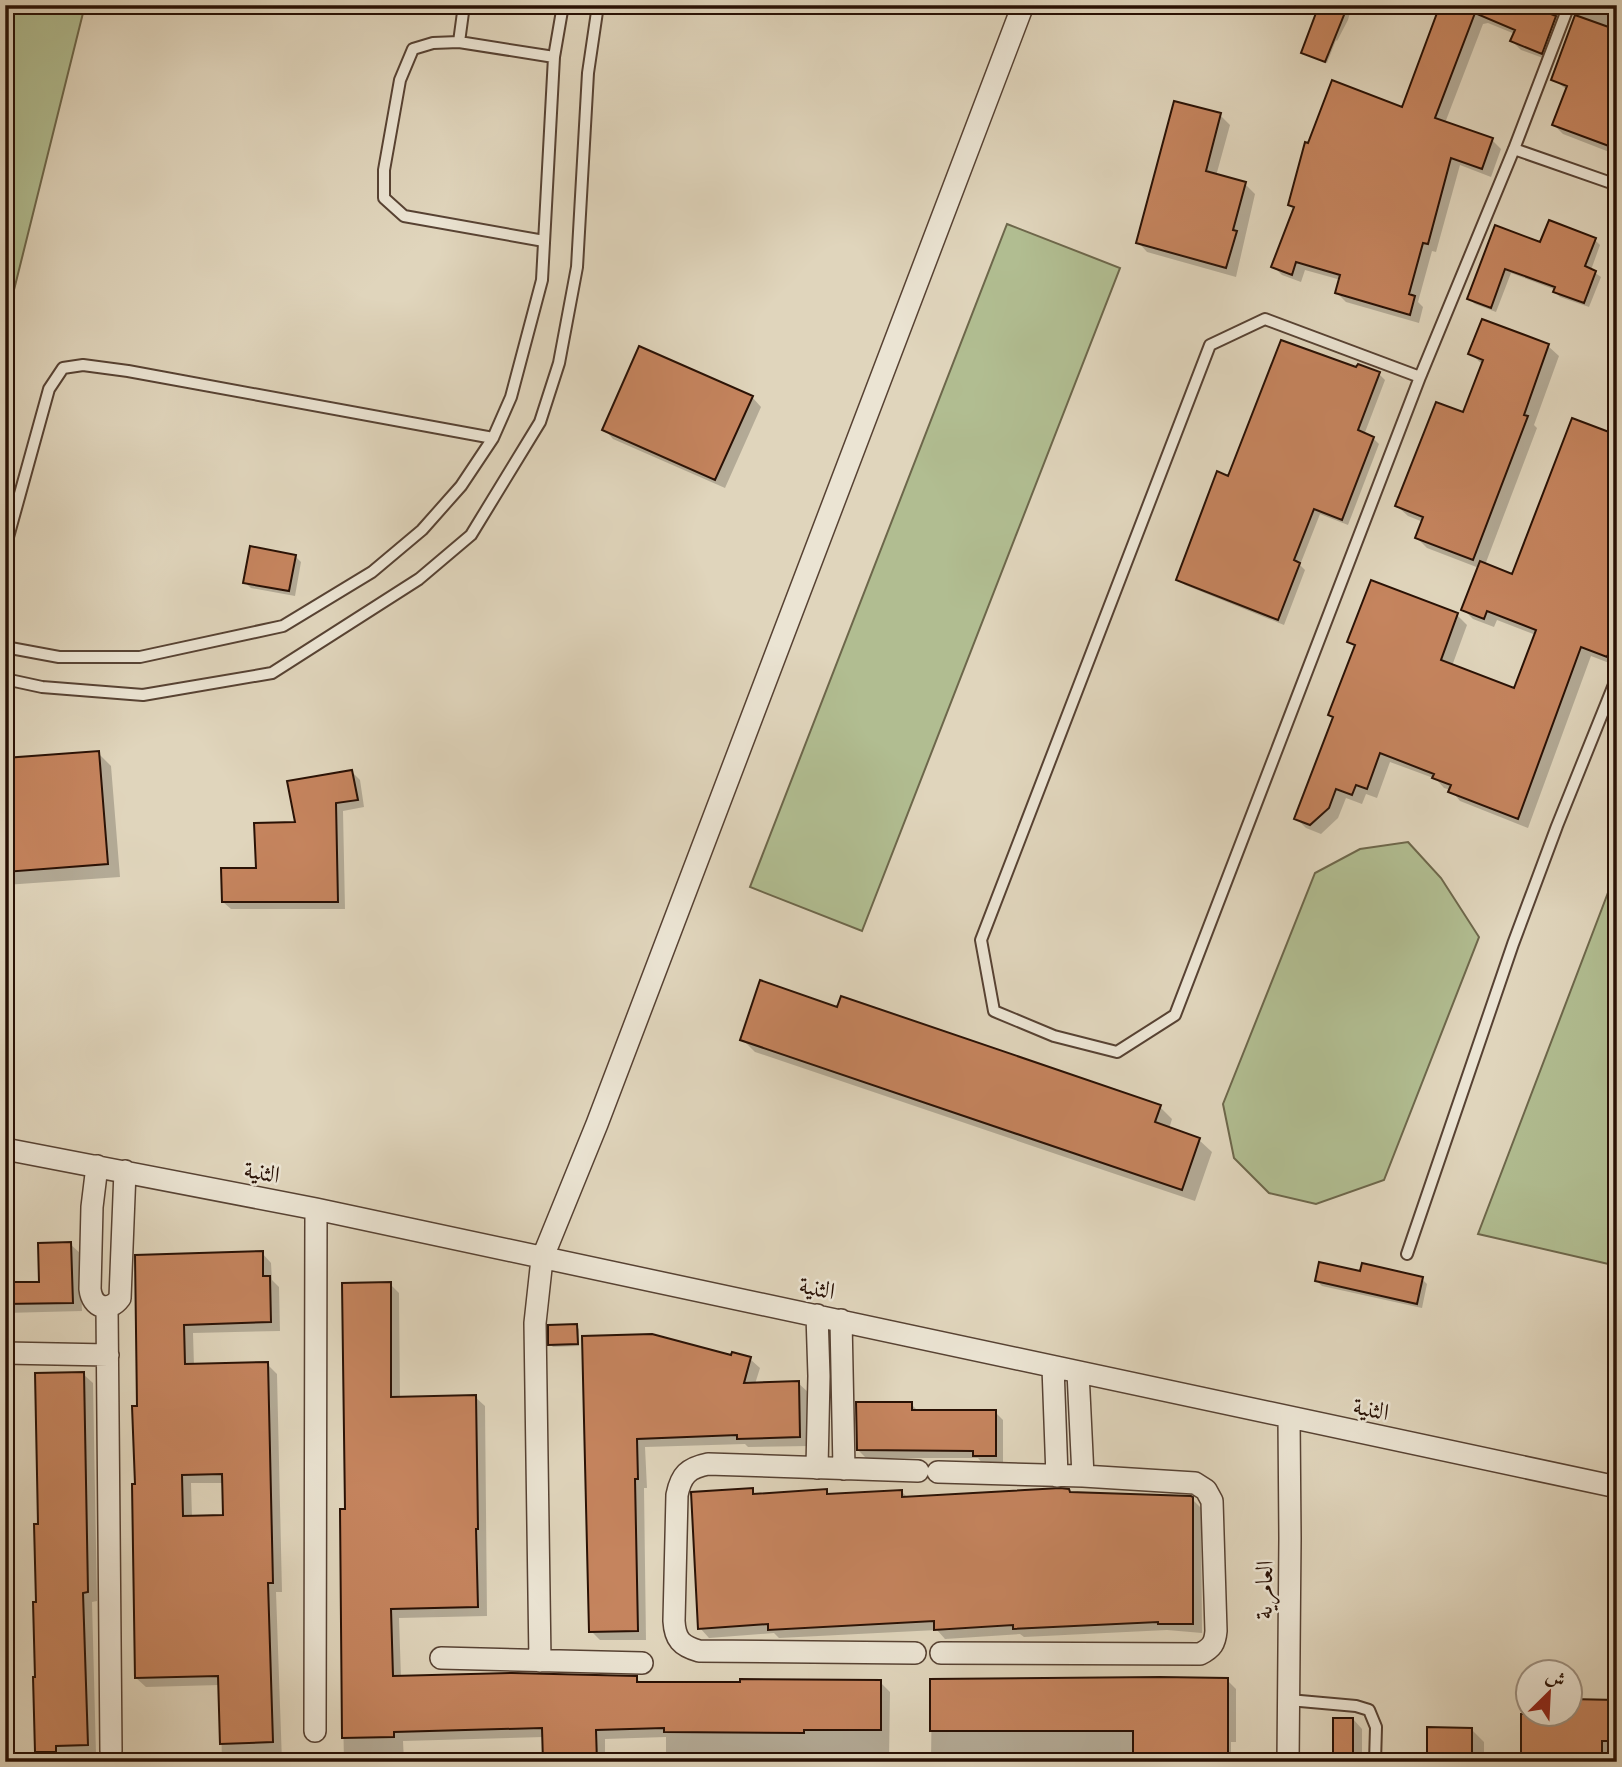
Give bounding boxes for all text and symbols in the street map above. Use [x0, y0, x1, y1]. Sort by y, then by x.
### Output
street label: الثنية [241, 1153, 283, 1191]
street label: الثنية [796, 1269, 838, 1307]
street label: الثنية [1350, 1390, 1392, 1428]
street label: العامرية [1247, 1560, 1282, 1620]
north arrow [1514, 1658, 1584, 1728]
text: ش [1542, 1663, 1569, 1694]

